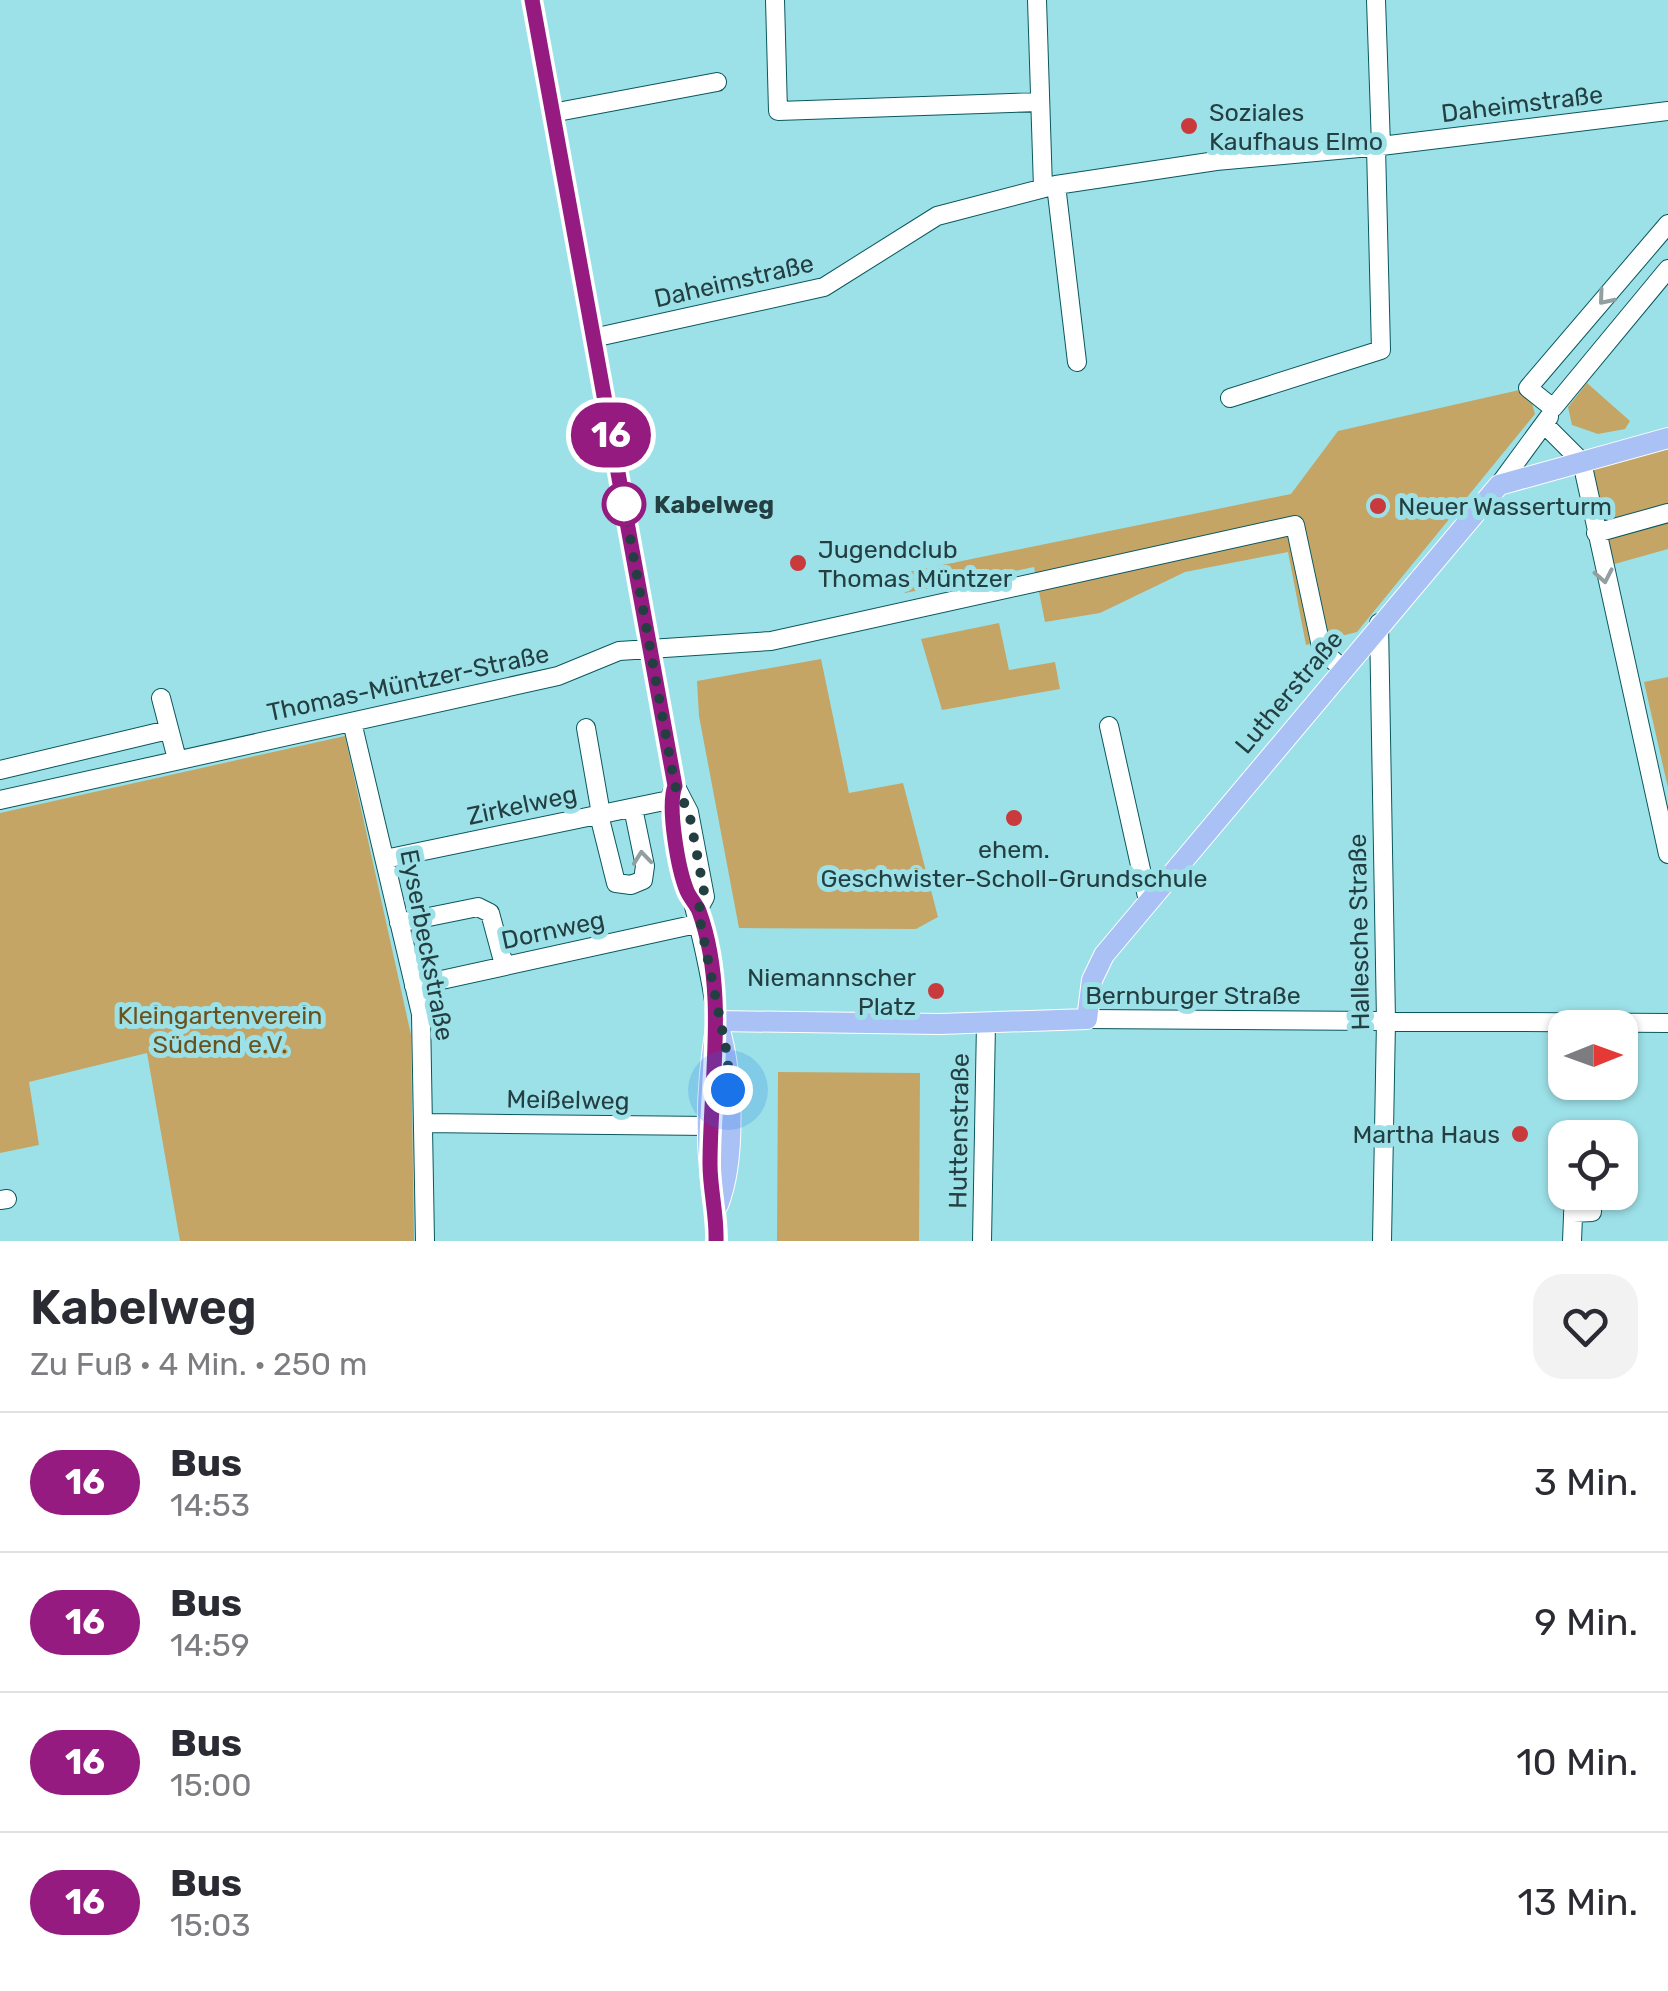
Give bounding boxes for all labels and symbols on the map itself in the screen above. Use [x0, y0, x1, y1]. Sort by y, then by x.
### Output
street label: Daheimstraße [1439, 80, 1605, 128]
place label: Soziales Kaufhaus Elmo [1209, 98, 1383, 156]
marker: Soziales Kaufhaus Elmo [1178, 115, 1200, 137]
street label: Daheimstraße [651, 249, 817, 313]
one-way arrow [1598, 287, 1616, 305]
line badge: 16 [566, 402, 656, 468]
marker: Kabelweg [603, 483, 645, 525]
place label: Kabelweg [654, 490, 774, 519]
place label: Neuer Wasserturm [1398, 492, 1612, 521]
marker: Neuer Wasserturm [1367, 495, 1389, 517]
place label: Jugendclub Thomas Müntzer [818, 535, 1013, 593]
marker: Jugendclub Thomas Müntzer [787, 552, 809, 574]
one-way arrow [1593, 568, 1614, 585]
street label: Lutherstraße [1229, 625, 1349, 759]
street label: Thomas-Müntzer-Straße [264, 639, 552, 727]
street label: Zirkelweg [464, 779, 580, 831]
marker: ehem. Geschwister-Scholl-Grundschule [1003, 807, 1025, 829]
street label: Hallesche Straße [1343, 833, 1375, 1031]
place label: ehem. Geschwister-Scholl-Grundschule [820, 835, 1208, 893]
street label: Eyserbeckstraße [394, 847, 460, 1043]
one-way arrow [632, 850, 653, 866]
street label: Dornweg [499, 905, 607, 955]
place label: Niemannscher Platz [747, 963, 916, 1021]
marker: Niemannscher Platz [925, 980, 947, 1002]
street label: Bernburger Straße [1085, 981, 1301, 1010]
park label: Kleingartenverein Südend e.V. [118, 1001, 322, 1059]
north arrow [1548, 1010, 1638, 1100]
street label: Huttenstraße [943, 1053, 975, 1209]
your location [703, 1065, 753, 1115]
street label: Meißelweg [506, 1084, 630, 1116]
place label: Martha Haus [1352, 1120, 1500, 1149]
marker: Martha Haus [1509, 1123, 1531, 1145]

